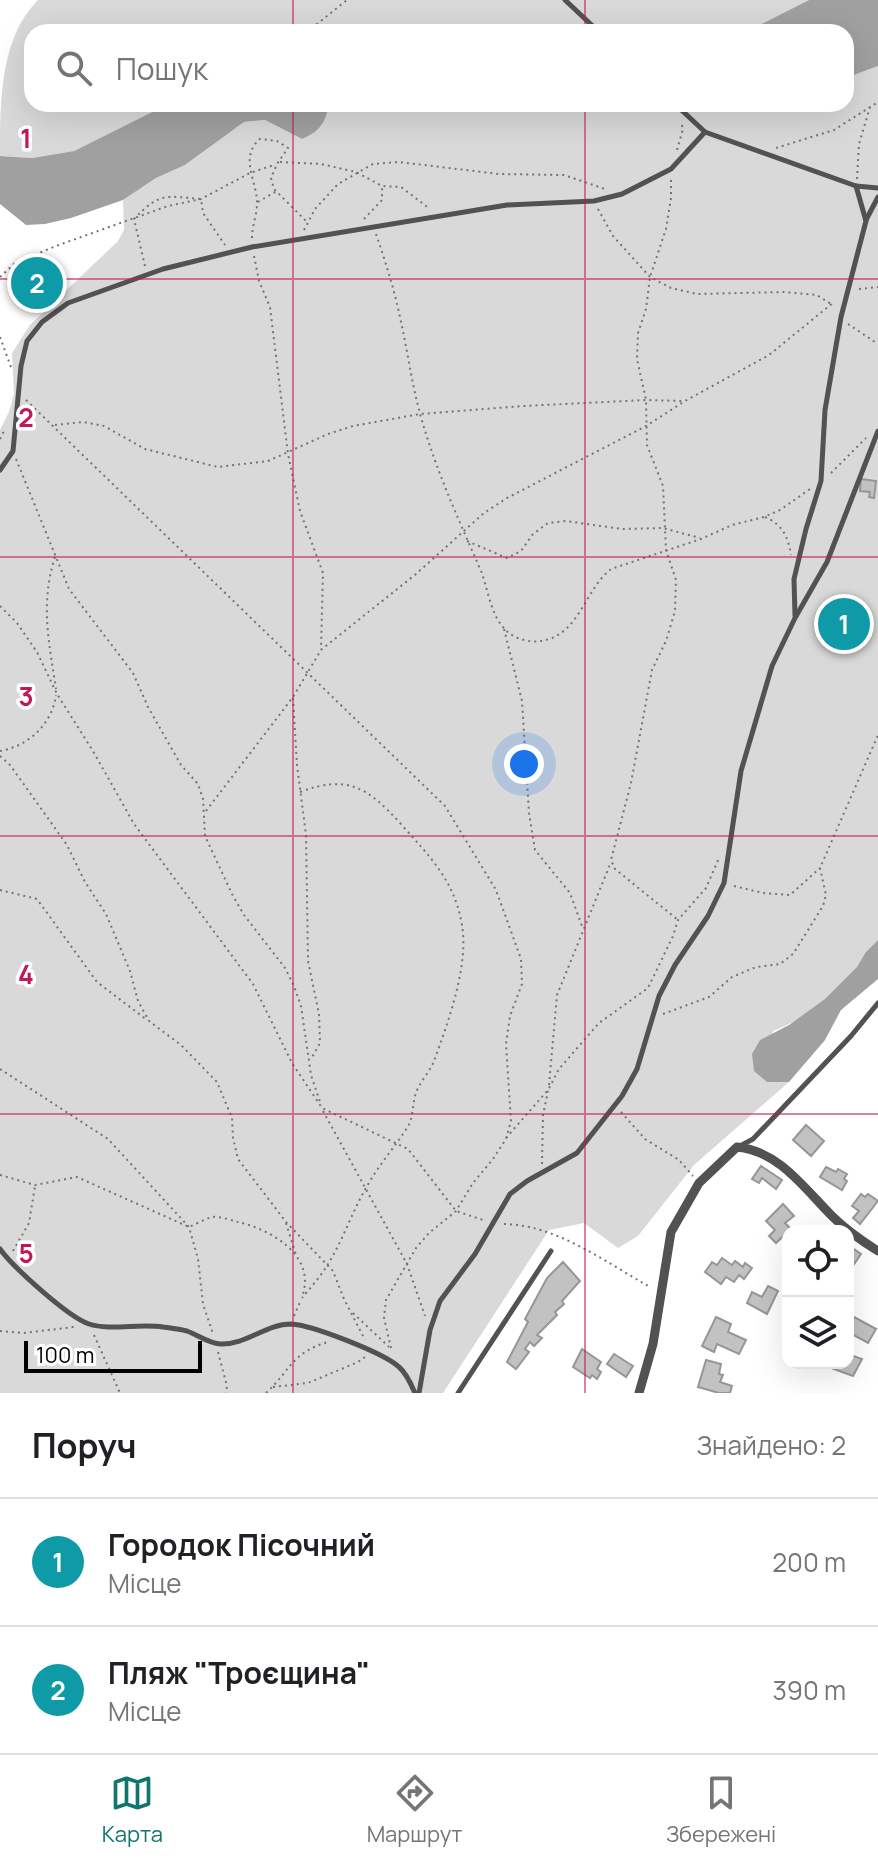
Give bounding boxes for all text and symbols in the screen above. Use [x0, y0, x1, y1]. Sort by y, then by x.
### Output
search box [24, 24, 854, 112]
icon: search [52, 46, 96, 90]
text: Пошук [116, 48, 208, 89]
text: 1 [20, 120, 32, 156]
pin: 2 [11, 253, 63, 313]
text: 2 [18, 399, 34, 435]
pin: 1 [818, 594, 870, 654]
text: 3 [18, 678, 34, 714]
your location [504, 744, 544, 784]
text: 4 [18, 956, 34, 992]
map controls [782, 1225, 854, 1369]
button: locate [782, 1225, 854, 1297]
text: 5 [18, 1235, 34, 1271]
button: layers [782, 1297, 854, 1369]
scale bar [24, 1337, 202, 1373]
text: 100 m [36, 1340, 94, 1370]
text: Поруч [32, 1422, 136, 1468]
text: Знайдено: 2 [697, 1427, 846, 1463]
text: Городок Пісочний [108, 1524, 375, 1565]
text: 1 [52, 1544, 64, 1580]
text: 200 m [772, 1544, 846, 1580]
text: Місце [108, 1565, 182, 1601]
text: Пляж "Троєщина" [108, 1652, 370, 1693]
text: 2 [50, 1672, 66, 1708]
text: 390 m [772, 1672, 846, 1708]
text: Місце [108, 1693, 182, 1729]
tab: Карта [102, 1771, 163, 1849]
tab: Маршрут [367, 1771, 462, 1849]
tab: Збережені [666, 1771, 776, 1849]

